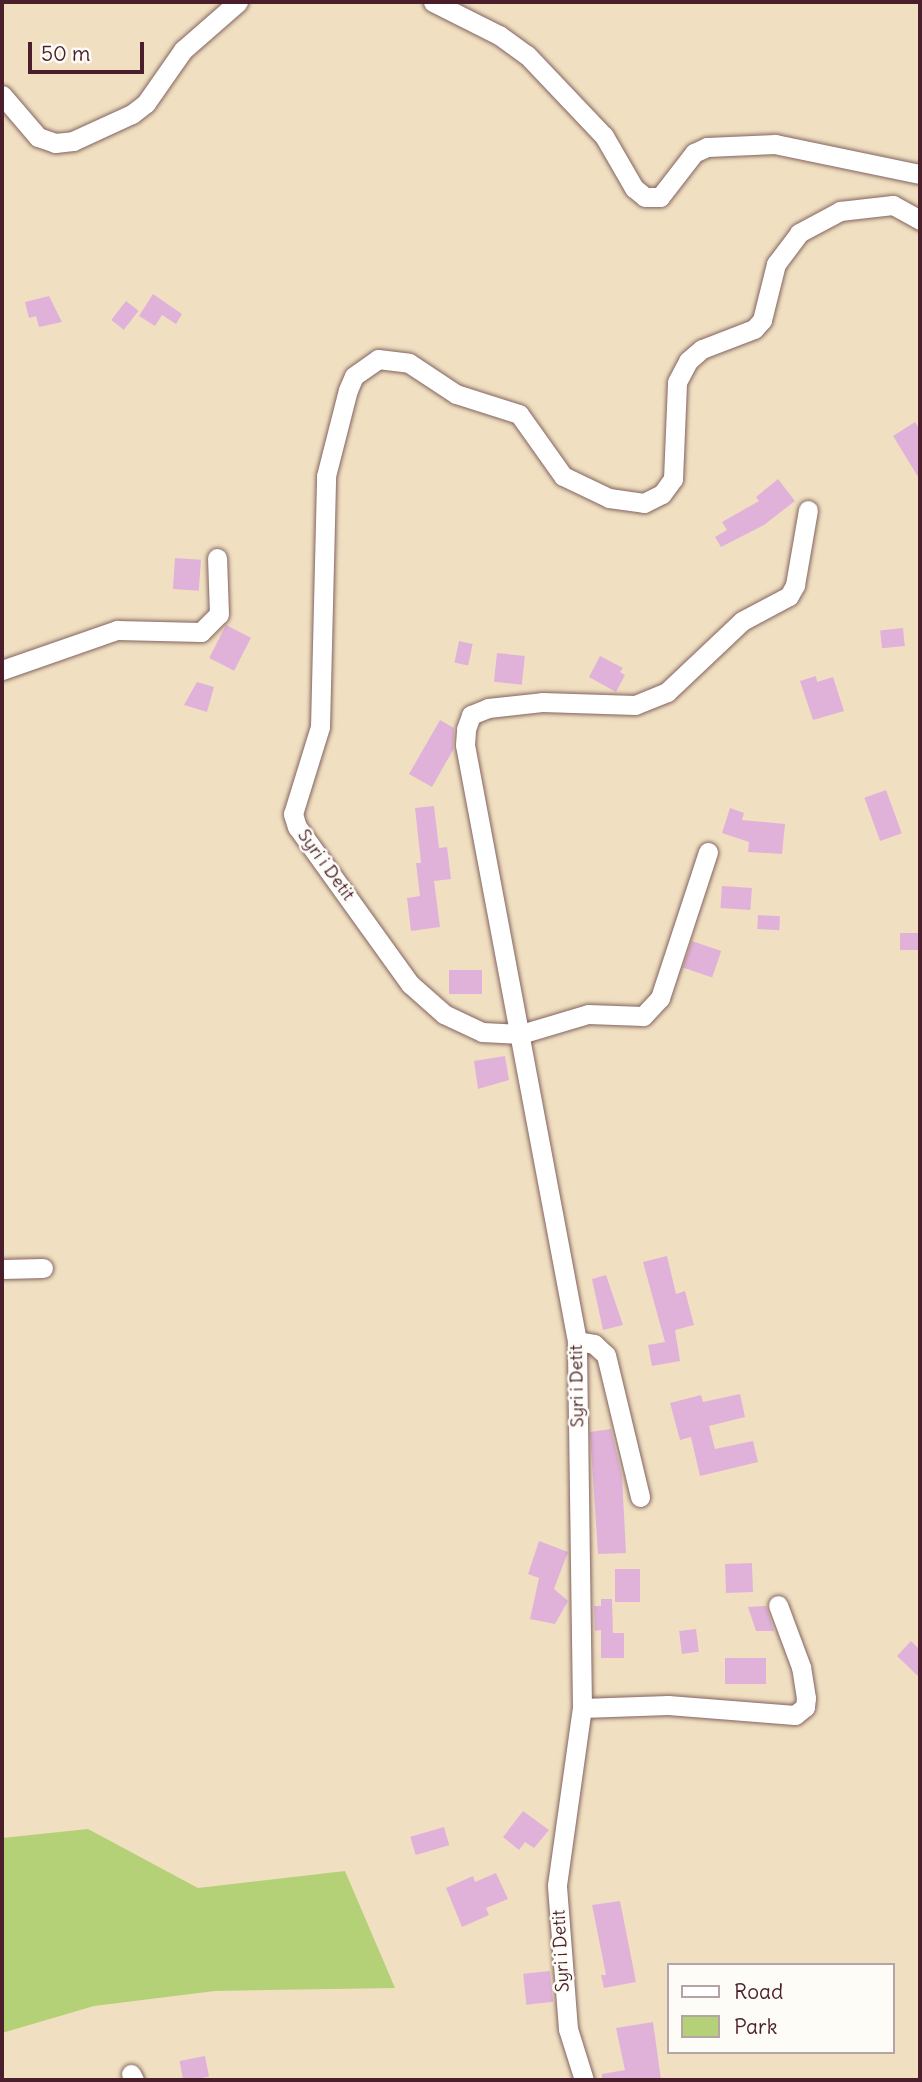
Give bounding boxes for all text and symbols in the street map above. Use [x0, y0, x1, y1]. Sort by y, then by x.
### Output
scale bar [32, 28, 147, 72]
text: 50 m [41, 40, 90, 67]
street label: Syri i Detit [293, 825, 359, 905]
street label: Syri i Detit [565, 1344, 589, 1428]
street label: Syri i Detit [548, 1909, 574, 1993]
legend [666, 1963, 894, 2054]
text: Road [734, 1978, 783, 2005]
text: Park [734, 2013, 777, 2040]

